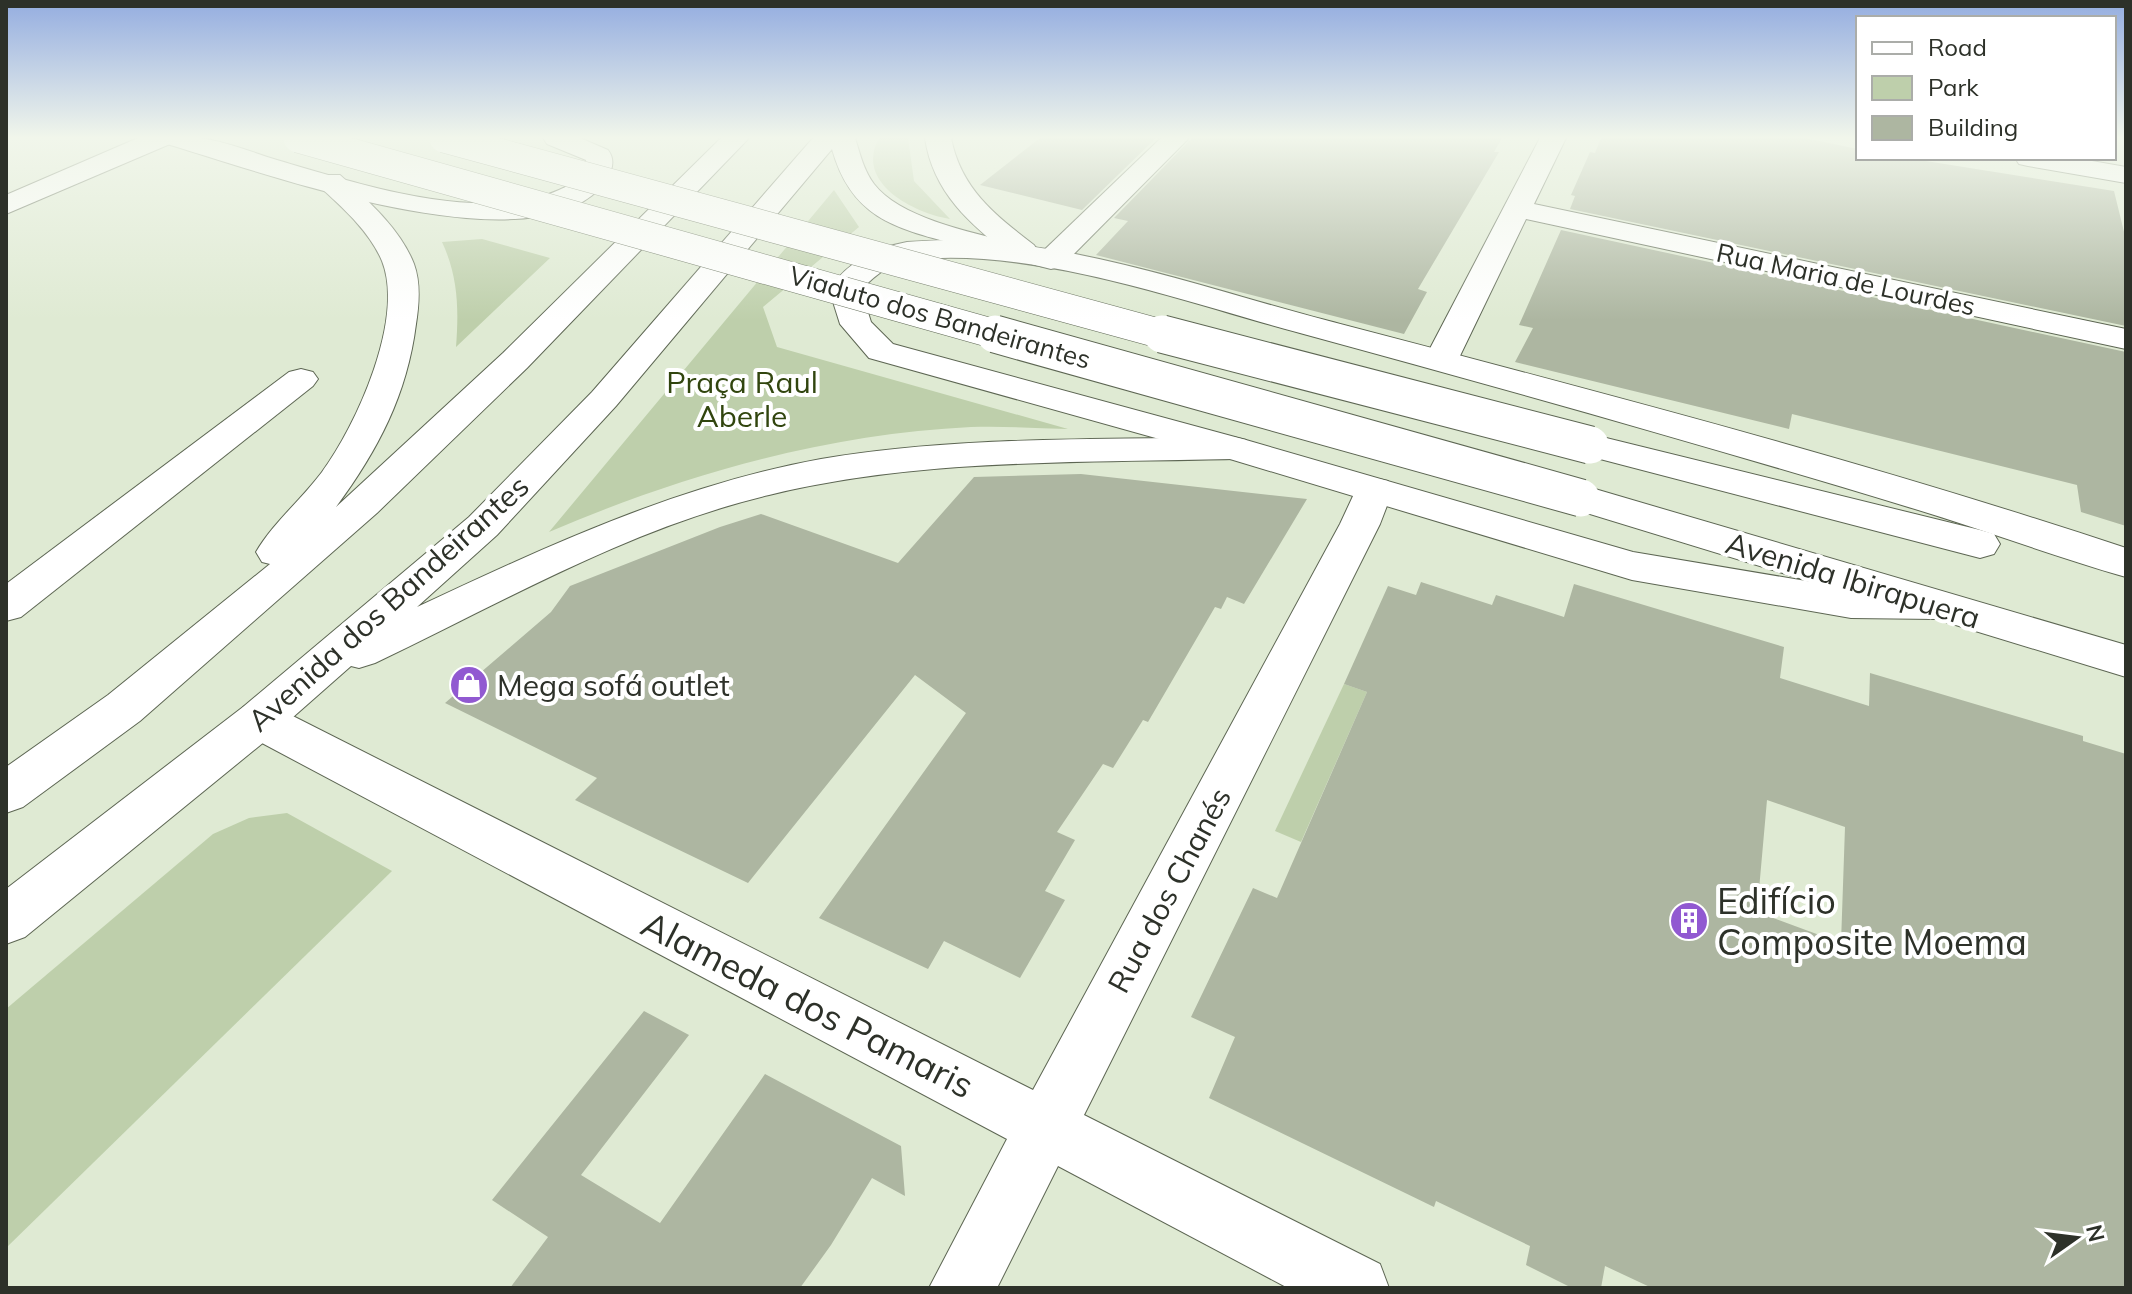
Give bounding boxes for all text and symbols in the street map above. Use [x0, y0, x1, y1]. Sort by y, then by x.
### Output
legend [1856, 16, 2116, 160]
text: Road [1928, 32, 1987, 62]
text: Park [1928, 72, 1979, 102]
text: Building [1928, 112, 2018, 142]
street label: Rua Maria de Lourdes [1714, 235, 1978, 323]
street label: Viaduto dos Bandeirantes [786, 258, 1094, 376]
park label: Praça Raul Aberle [666, 363, 818, 435]
street label: Avenida dos Bandeirantes [240, 467, 536, 739]
street label: Avenida Ibirapuera [1721, 523, 1985, 637]
shop icon: Mega sofá outlet [448, 664, 490, 706]
place label: Mega sofá outlet [497, 666, 730, 704]
street label: Rua dos Chanés [1099, 781, 1239, 999]
place label: Edifício Composite Moema [1717, 878, 2027, 964]
building icon: Edifício Composite Moema [1668, 900, 1710, 942]
street label: Alameda dos Pamaris [634, 901, 982, 1107]
north arrow [2036, 1198, 2116, 1278]
text: N [2080, 1222, 2111, 1245]

